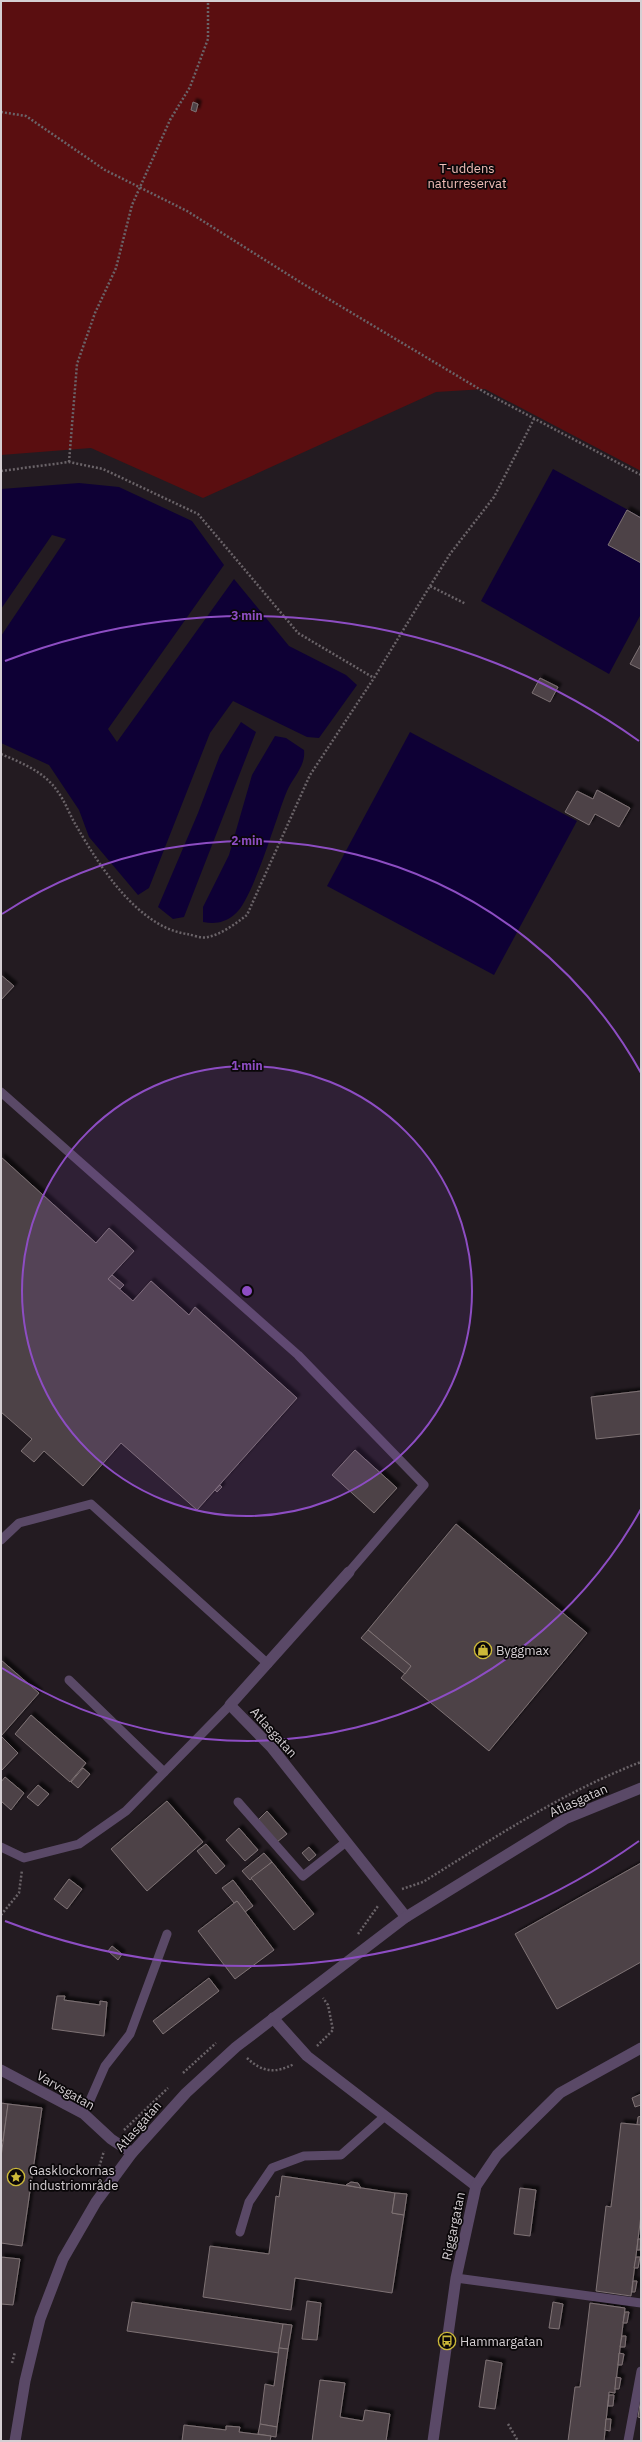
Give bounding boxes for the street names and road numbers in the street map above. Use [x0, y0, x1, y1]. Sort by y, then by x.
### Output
street label: Atlasgatan [247, 1704, 301, 1761]
street label: Atlasgatan [546, 1780, 610, 1821]
street label: Varvsgatan [34, 2067, 98, 2114]
street label: Atlasgatan [112, 2097, 165, 2155]
street label: Riggargatan [438, 2190, 469, 2262]

